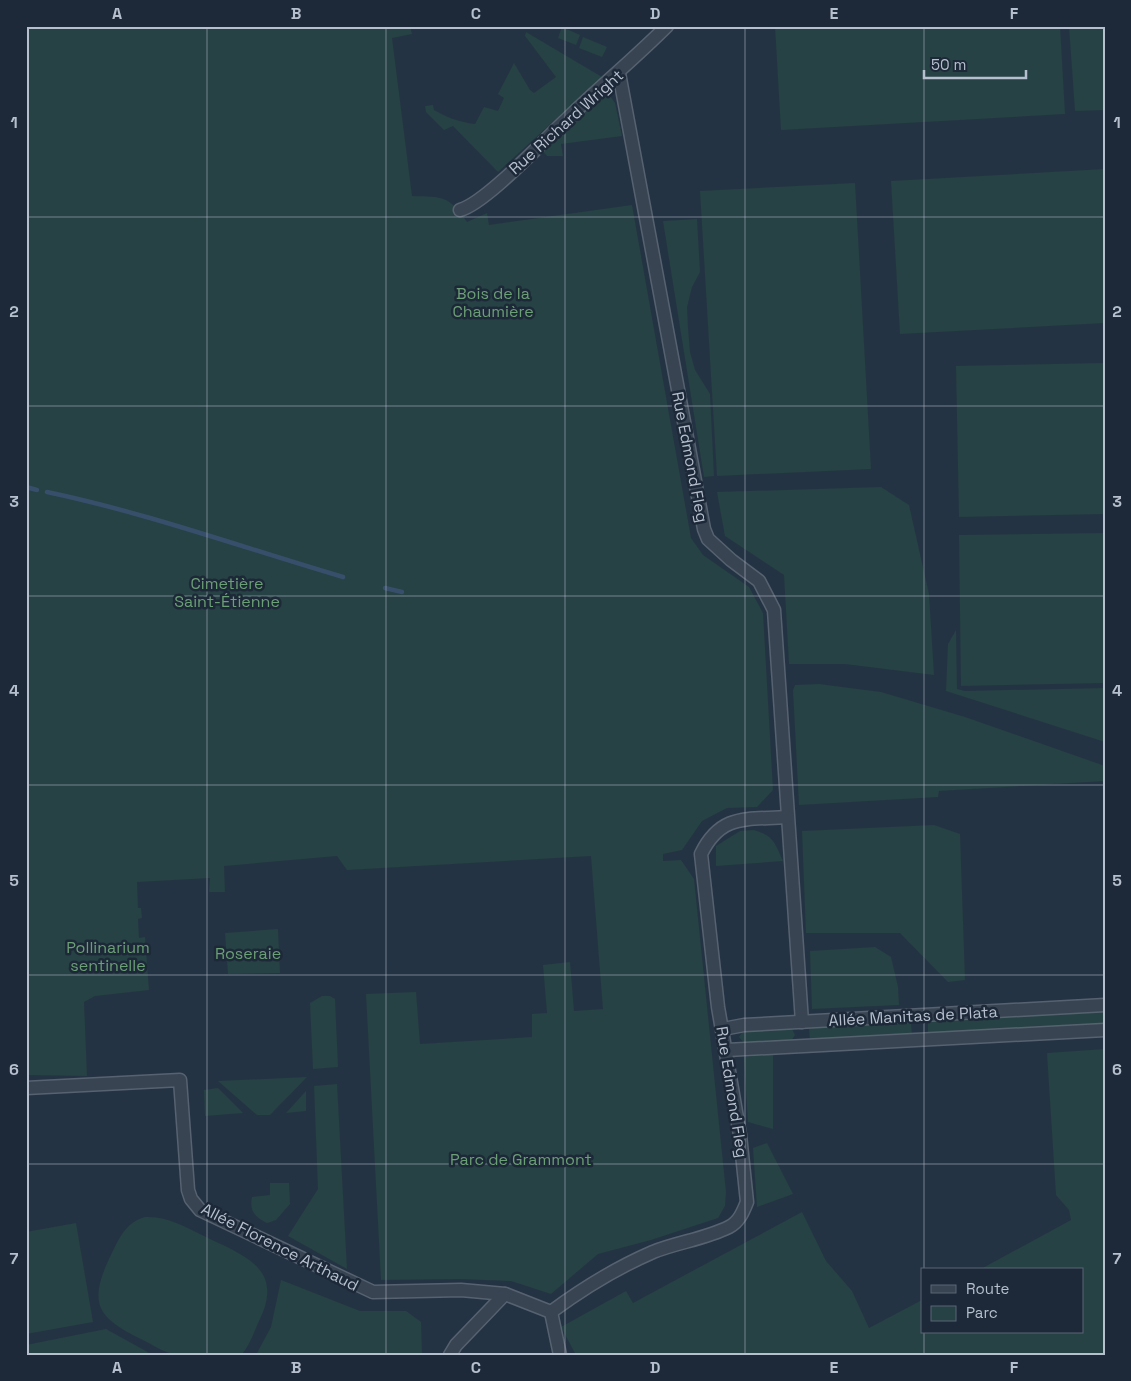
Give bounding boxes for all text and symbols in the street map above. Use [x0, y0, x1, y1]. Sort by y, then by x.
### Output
text: A [112, 3, 122, 24]
text: B [291, 3, 301, 24]
text: C [471, 3, 481, 24]
text: D [650, 3, 660, 24]
text: E [830, 3, 839, 24]
text: F [1010, 3, 1019, 24]
scale bar [924, 48, 1026, 80]
text: 50 m [931, 55, 966, 74]
street label: Rue Richard Wright [504, 65, 628, 179]
text: 1 [10, 112, 18, 133]
text: 1 [1113, 112, 1121, 133]
park label: Bois de la Chaumière [452, 283, 534, 322]
text: 2 [9, 301, 19, 322]
text: 2 [1112, 301, 1122, 322]
street label: Rue Edmond Fleg [667, 390, 713, 524]
text: 3 [9, 491, 19, 512]
text: 3 [1112, 491, 1122, 512]
park label: Cimetière Saint-Étienne [174, 573, 280, 612]
text: 4 [9, 680, 19, 701]
text: 4 [1112, 680, 1122, 701]
text: 5 [9, 870, 19, 891]
text: 5 [1112, 870, 1122, 891]
park label: Pollinarium sentinelle [66, 937, 150, 976]
park label: Roseraie [215, 943, 281, 964]
street label: Allée Manitas de Plata [828, 1001, 998, 1031]
street label: Rue Edmond Fleg [711, 1025, 753, 1159]
text: 6 [9, 1059, 19, 1080]
text: 6 [1112, 1059, 1122, 1080]
park label: Parc de Grammont [450, 1149, 592, 1170]
street label: Allée Florence Arthaud [198, 1198, 362, 1296]
text: 7 [10, 1248, 19, 1269]
text: 7 [1113, 1248, 1122, 1269]
legend [921, 1268, 1084, 1334]
text: Route [966, 1279, 1010, 1298]
text: Parc [966, 1303, 998, 1322]
text: A [112, 1357, 122, 1378]
text: B [291, 1357, 301, 1378]
text: C [471, 1357, 481, 1378]
text: D [650, 1357, 660, 1378]
text: E [830, 1357, 839, 1378]
text: F [1010, 1357, 1019, 1378]

